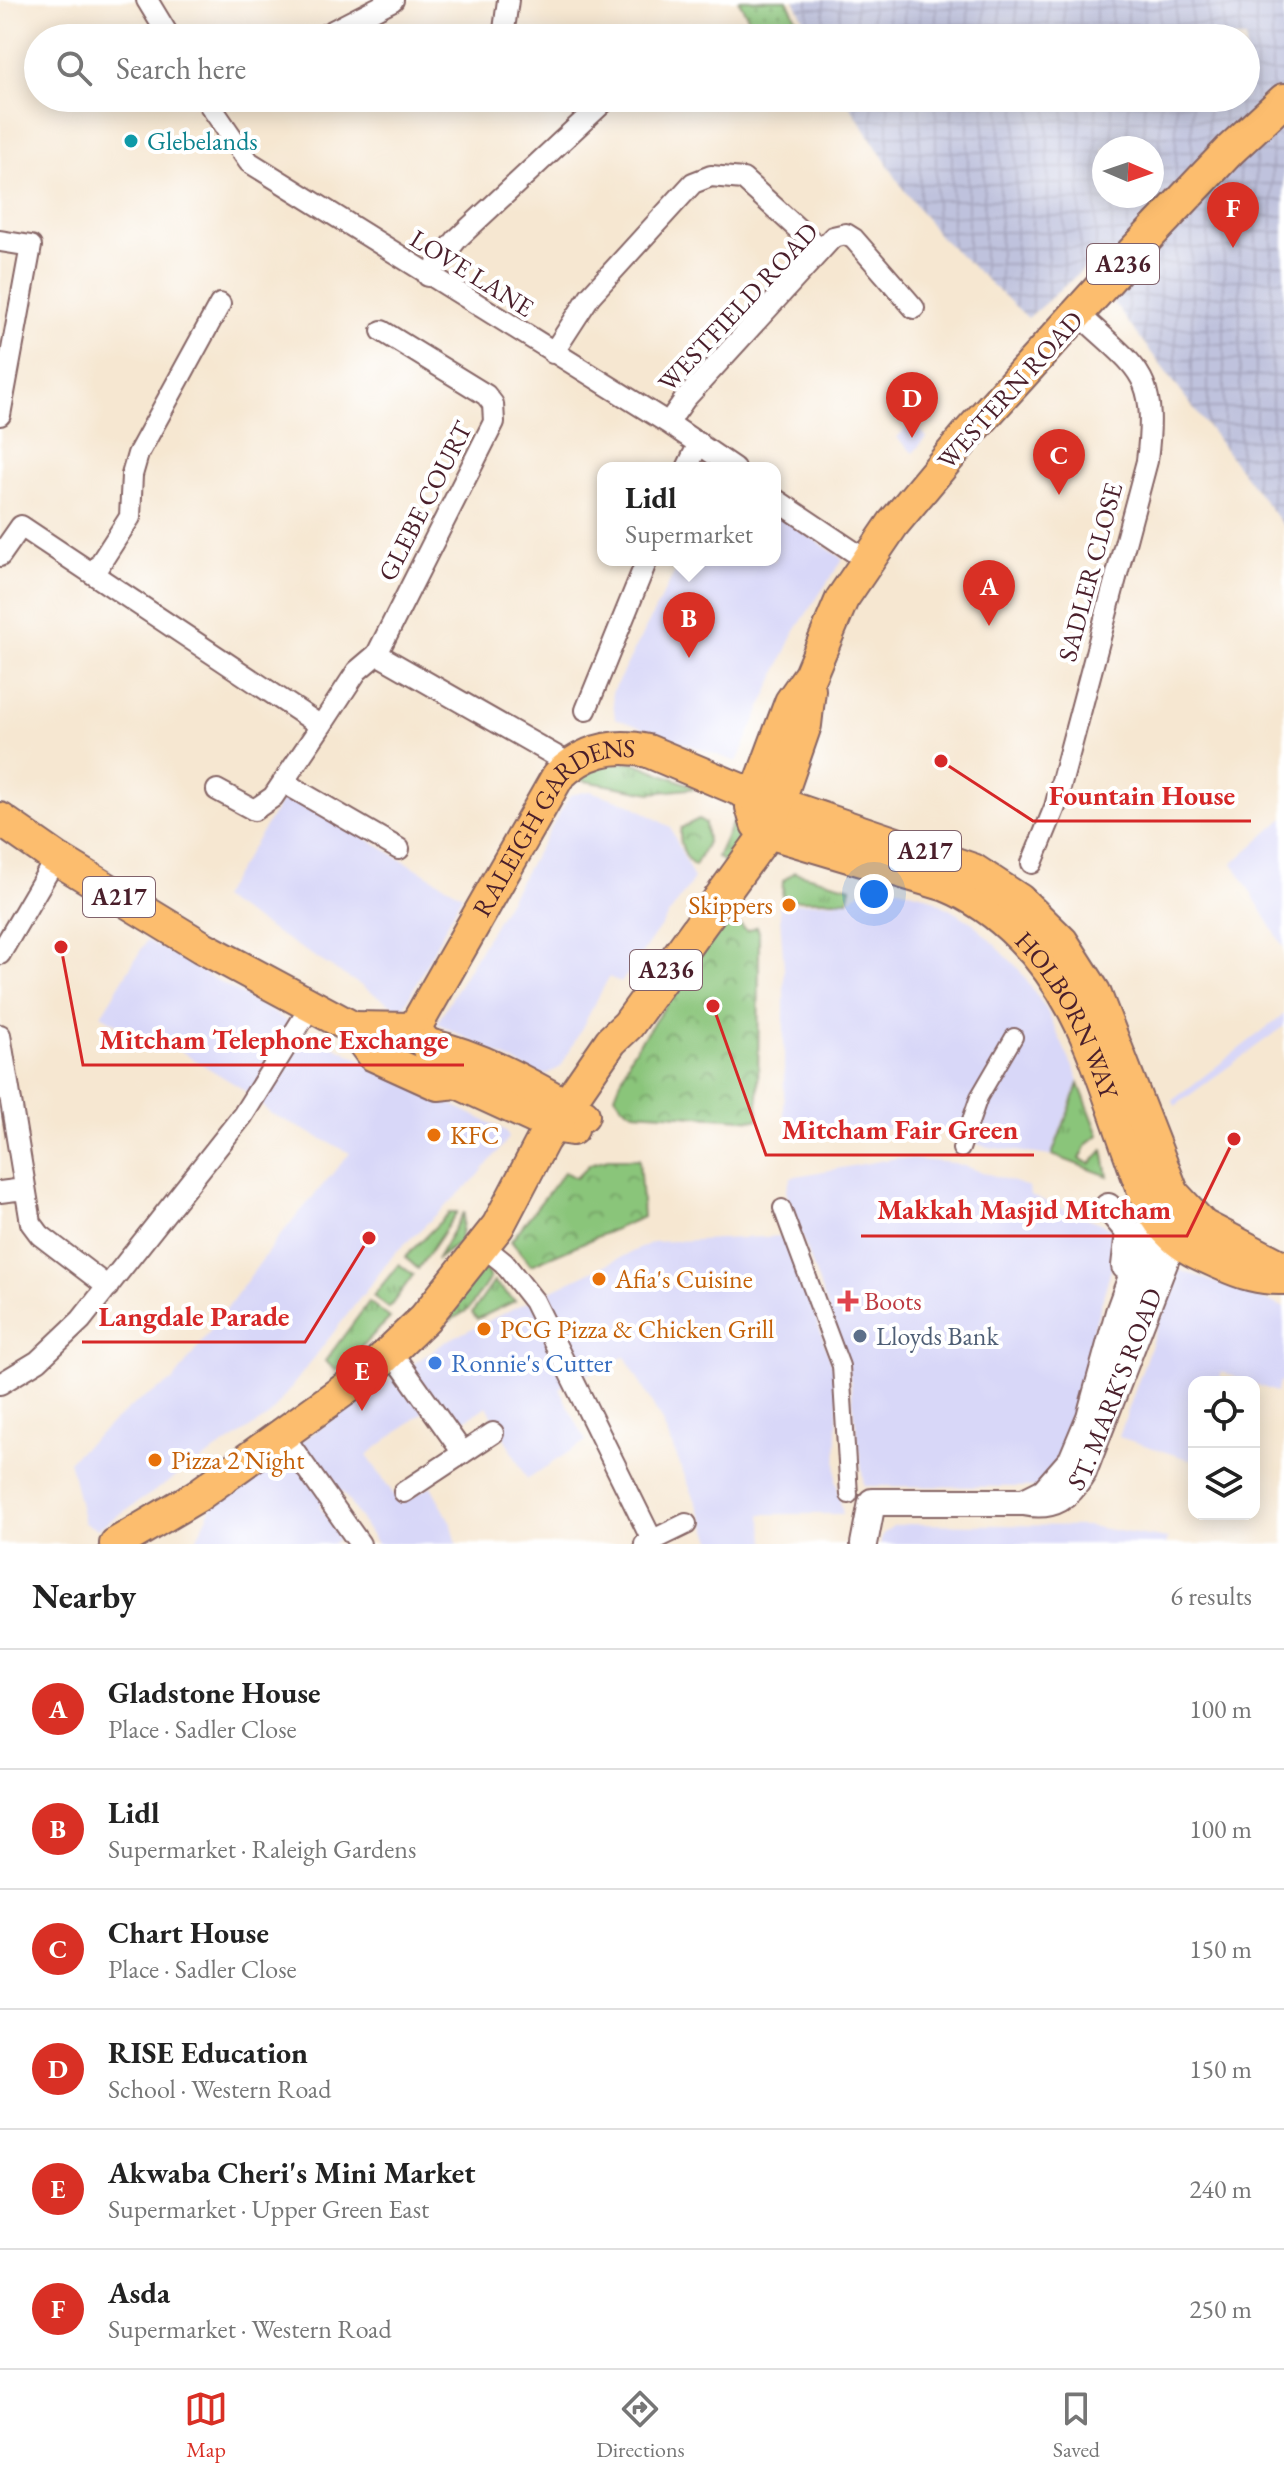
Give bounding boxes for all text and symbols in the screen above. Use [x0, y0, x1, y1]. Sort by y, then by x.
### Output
search box [24, 24, 1260, 112]
icon: search [52, 46, 96, 90]
text: Search here [116, 49, 246, 88]
place label: Glebelands [147, 124, 258, 158]
marker: Glebelands [122, 132, 140, 150]
north arrow [1092, 136, 1164, 208]
pin: F [1207, 182, 1259, 248]
street label: WESTFIELD ROAD [651, 215, 825, 399]
street label: LOVE LANE [404, 222, 541, 325]
road number: A236 [1087, 244, 1159, 284]
street label: WESTERN ROAD [930, 303, 1090, 477]
pin: D [886, 372, 938, 438]
street label: GLEBE COURT [370, 415, 480, 587]
pin: C [1033, 429, 1085, 495]
popup [597, 462, 781, 566]
text: Lidl [625, 478, 677, 517]
street label: SADLER CLOSE [1050, 479, 1130, 665]
text: Supermarket [625, 517, 753, 551]
pin: A [963, 560, 1015, 626]
pin: B [663, 592, 715, 658]
street label: RALEIGH GARDENS [465, 730, 636, 923]
callout: Fountain House [1033, 769, 1251, 821]
text: Fountain House [1049, 777, 1235, 813]
road number: A217 [889, 831, 961, 871]
your location [854, 874, 894, 914]
road number: A217 [83, 877, 155, 917]
place label: Skippers [688, 888, 773, 922]
marker: Skippers [780, 896, 798, 914]
street label: HOLBORN WAY [1007, 924, 1127, 1105]
road number: A236 [630, 950, 702, 990]
callout: Mitcham Telephone Exchange [83, 1013, 464, 1065]
text: Mitcham Telephone Exchange [99, 1021, 449, 1057]
callout: Mitcham Fair Green [766, 1103, 1034, 1155]
text: Mitcham Fair Green [782, 1111, 1018, 1147]
place label: KFC [450, 1118, 499, 1152]
marker: KFC [425, 1126, 443, 1144]
callout: Makkah Masjid Mitcham [861, 1184, 1187, 1236]
text: Makkah Masjid Mitcham [877, 1191, 1171, 1227]
place label: Afia's Cuisine [614, 1262, 753, 1296]
marker: Afia's Cuisine [590, 1270, 608, 1288]
street label: ST. MARK'S ROAD [1059, 1283, 1170, 1497]
place label: Boots [864, 1284, 922, 1318]
callout: Langdale Parade [82, 1290, 305, 1342]
marker: Boots [839, 1292, 857, 1310]
text: Langdale Parade [99, 1298, 289, 1334]
place label: PCG Pizza & Chicken Grill [500, 1312, 774, 1346]
place label: Lloyds Bank [876, 1319, 1000, 1353]
marker: PCG Pizza & Chicken Grill [475, 1320, 493, 1338]
marker: Lloyds Bank [851, 1327, 869, 1345]
pin: E [336, 1345, 388, 1411]
place label: Ronnie's Cutter [451, 1346, 613, 1380]
marker: Ronnie's Cutter [426, 1354, 444, 1372]
map controls [1188, 1376, 1260, 1520]
button: locate [1188, 1376, 1260, 1448]
place label: Pizza 2 Night [171, 1443, 304, 1477]
button: layers [1188, 1448, 1260, 1520]
marker: Pizza 2 Night [146, 1451, 164, 1469]
text: Nearby [32, 1574, 136, 1618]
text: 6 results [1171, 1579, 1252, 1613]
text: Gladstone House [108, 1673, 321, 1712]
text: A [49, 1692, 67, 1726]
text: 100 m [1189, 1692, 1252, 1726]
text: Place · Sadler Close [108, 1712, 297, 1746]
text: Lidl [108, 1793, 160, 1832]
text: B [50, 1812, 66, 1846]
text: 100 m [1189, 1812, 1252, 1846]
text: Supermarket · Raleigh Gardens [108, 1832, 417, 1866]
text: Chart House [108, 1913, 269, 1952]
text: C [49, 1932, 67, 1966]
text: 150 m [1189, 1932, 1252, 1966]
text: Place · Sadler Close [108, 1952, 297, 1986]
text: RISE Education [108, 2033, 308, 2072]
text: D [48, 2052, 68, 2086]
text: 150 m [1189, 2052, 1252, 2086]
text: School · Western Road [108, 2072, 331, 2106]
text: Akwaba Cheri's Mini Market [108, 2153, 476, 2192]
text: E [51, 2172, 65, 2206]
text: 240 m [1189, 2172, 1252, 2206]
text: Supermarket · Upper Green East [108, 2192, 429, 2226]
text: Asda [108, 2273, 170, 2312]
text: F [51, 2292, 65, 2326]
text: 250 m [1189, 2292, 1252, 2326]
text: Supermarket · Western Road [108, 2312, 392, 2346]
tab: Map [184, 2387, 228, 2464]
tab: Directions [596, 2387, 685, 2464]
tab: Saved [1053, 2387, 1100, 2464]

